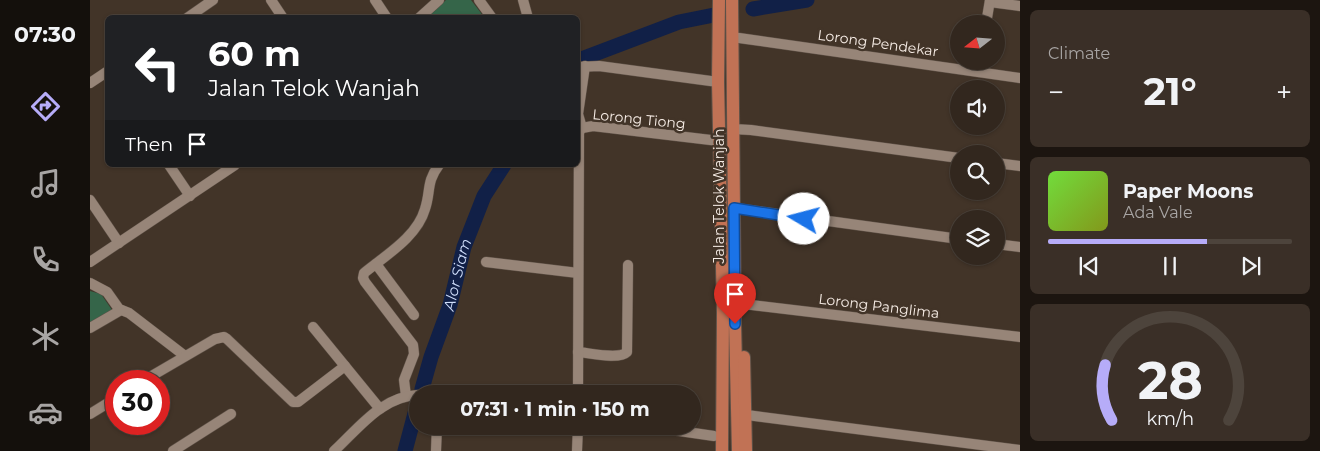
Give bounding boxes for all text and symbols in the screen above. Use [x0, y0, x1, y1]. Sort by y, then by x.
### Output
north arrow [950, 15, 1005, 70]
map controls [950, 15, 1005, 265]
text: 07:30 [14, 21, 76, 48]
street label: Lorong Pendekar [816, 26, 940, 60]
text: 60 m [208, 32, 301, 75]
icon: left [125, 35, 190, 100]
text: Climate [1048, 44, 1110, 63]
text: 21° [1143, 68, 1197, 115]
text: Jalan Telok Wanjah [208, 75, 420, 102]
text: − [1048, 75, 1064, 109]
text: + [1276, 75, 1292, 109]
button: sound [950, 80, 1005, 135]
icon: directions [28, 89, 63, 124]
street label: Lorong Tiong [592, 105, 686, 133]
street label: Jalan Telok Wanjah [710, 129, 728, 264]
icon: arrive [183, 130, 211, 158]
text: Then [125, 133, 173, 156]
button: search [950, 145, 1005, 200]
icon: music [28, 166, 63, 201]
text: Paper Moons [1123, 180, 1253, 203]
position arrow [777, 192, 829, 244]
text: Ada Vale [1123, 203, 1193, 222]
button: layers [950, 210, 1005, 265]
water label: Alor Siam [439, 235, 475, 313]
icon: phone [28, 242, 63, 277]
icon: previous [1075, 252, 1103, 280]
icon: pause [1156, 252, 1184, 280]
icon: next [1237, 252, 1265, 280]
pin [714, 273, 756, 324]
icon: arrive [721, 280, 749, 308]
street label: Lorong Panglima [818, 290, 940, 322]
icon: climate [28, 319, 63, 354]
text: 28 [1137, 349, 1203, 412]
speed limit sign: 30 [105, 370, 170, 435]
icon: car [28, 395, 63, 430]
text: 07:31 · 1 min · 150 m [460, 398, 650, 421]
text: km/h [1146, 408, 1194, 429]

